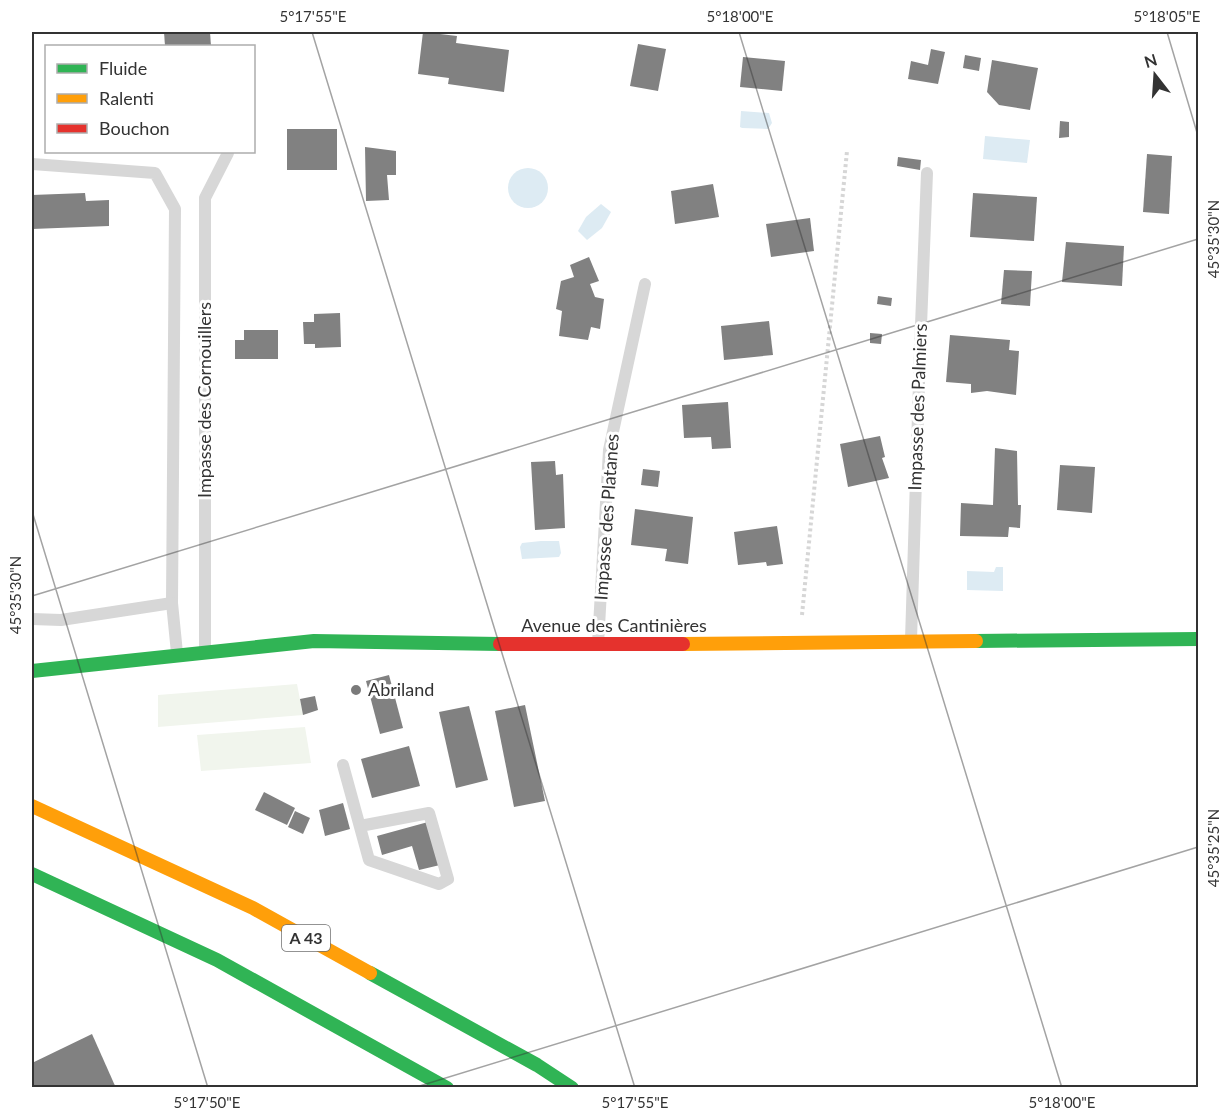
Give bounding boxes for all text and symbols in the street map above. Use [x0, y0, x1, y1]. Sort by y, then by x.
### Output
text: 5°17'55"E [280, 7, 347, 25]
text: 5°18'00"E [707, 7, 774, 25]
text: 5°18'05"E [1134, 7, 1201, 25]
legend [45, 45, 255, 153]
north arrow [1125, 45, 1185, 105]
text: N [1142, 49, 1159, 71]
text: Fluide [99, 57, 147, 79]
text: Ralenti [99, 87, 154, 109]
text: Bouchon [99, 117, 170, 139]
text: 45°35'30"N [1204, 200, 1222, 278]
street label: Impasse des Cornouillers [193, 302, 215, 498]
street label: Impasse des Palmiers [903, 323, 931, 491]
street label: Impasse des Platanes [589, 433, 623, 601]
text: 45°35'30"N [6, 556, 24, 634]
street label: Avenue des Cantinières [521, 614, 707, 636]
place label: Abriland [368, 678, 434, 700]
marker: Abriland [349, 683, 363, 697]
text: 45°35'25"N [1204, 809, 1222, 887]
road number: A 43 [282, 925, 330, 951]
text: 5°17'50"E [174, 1093, 241, 1111]
text: 5°17'55"E [602, 1093, 669, 1111]
text: 5°18'00"E [1029, 1093, 1096, 1111]

